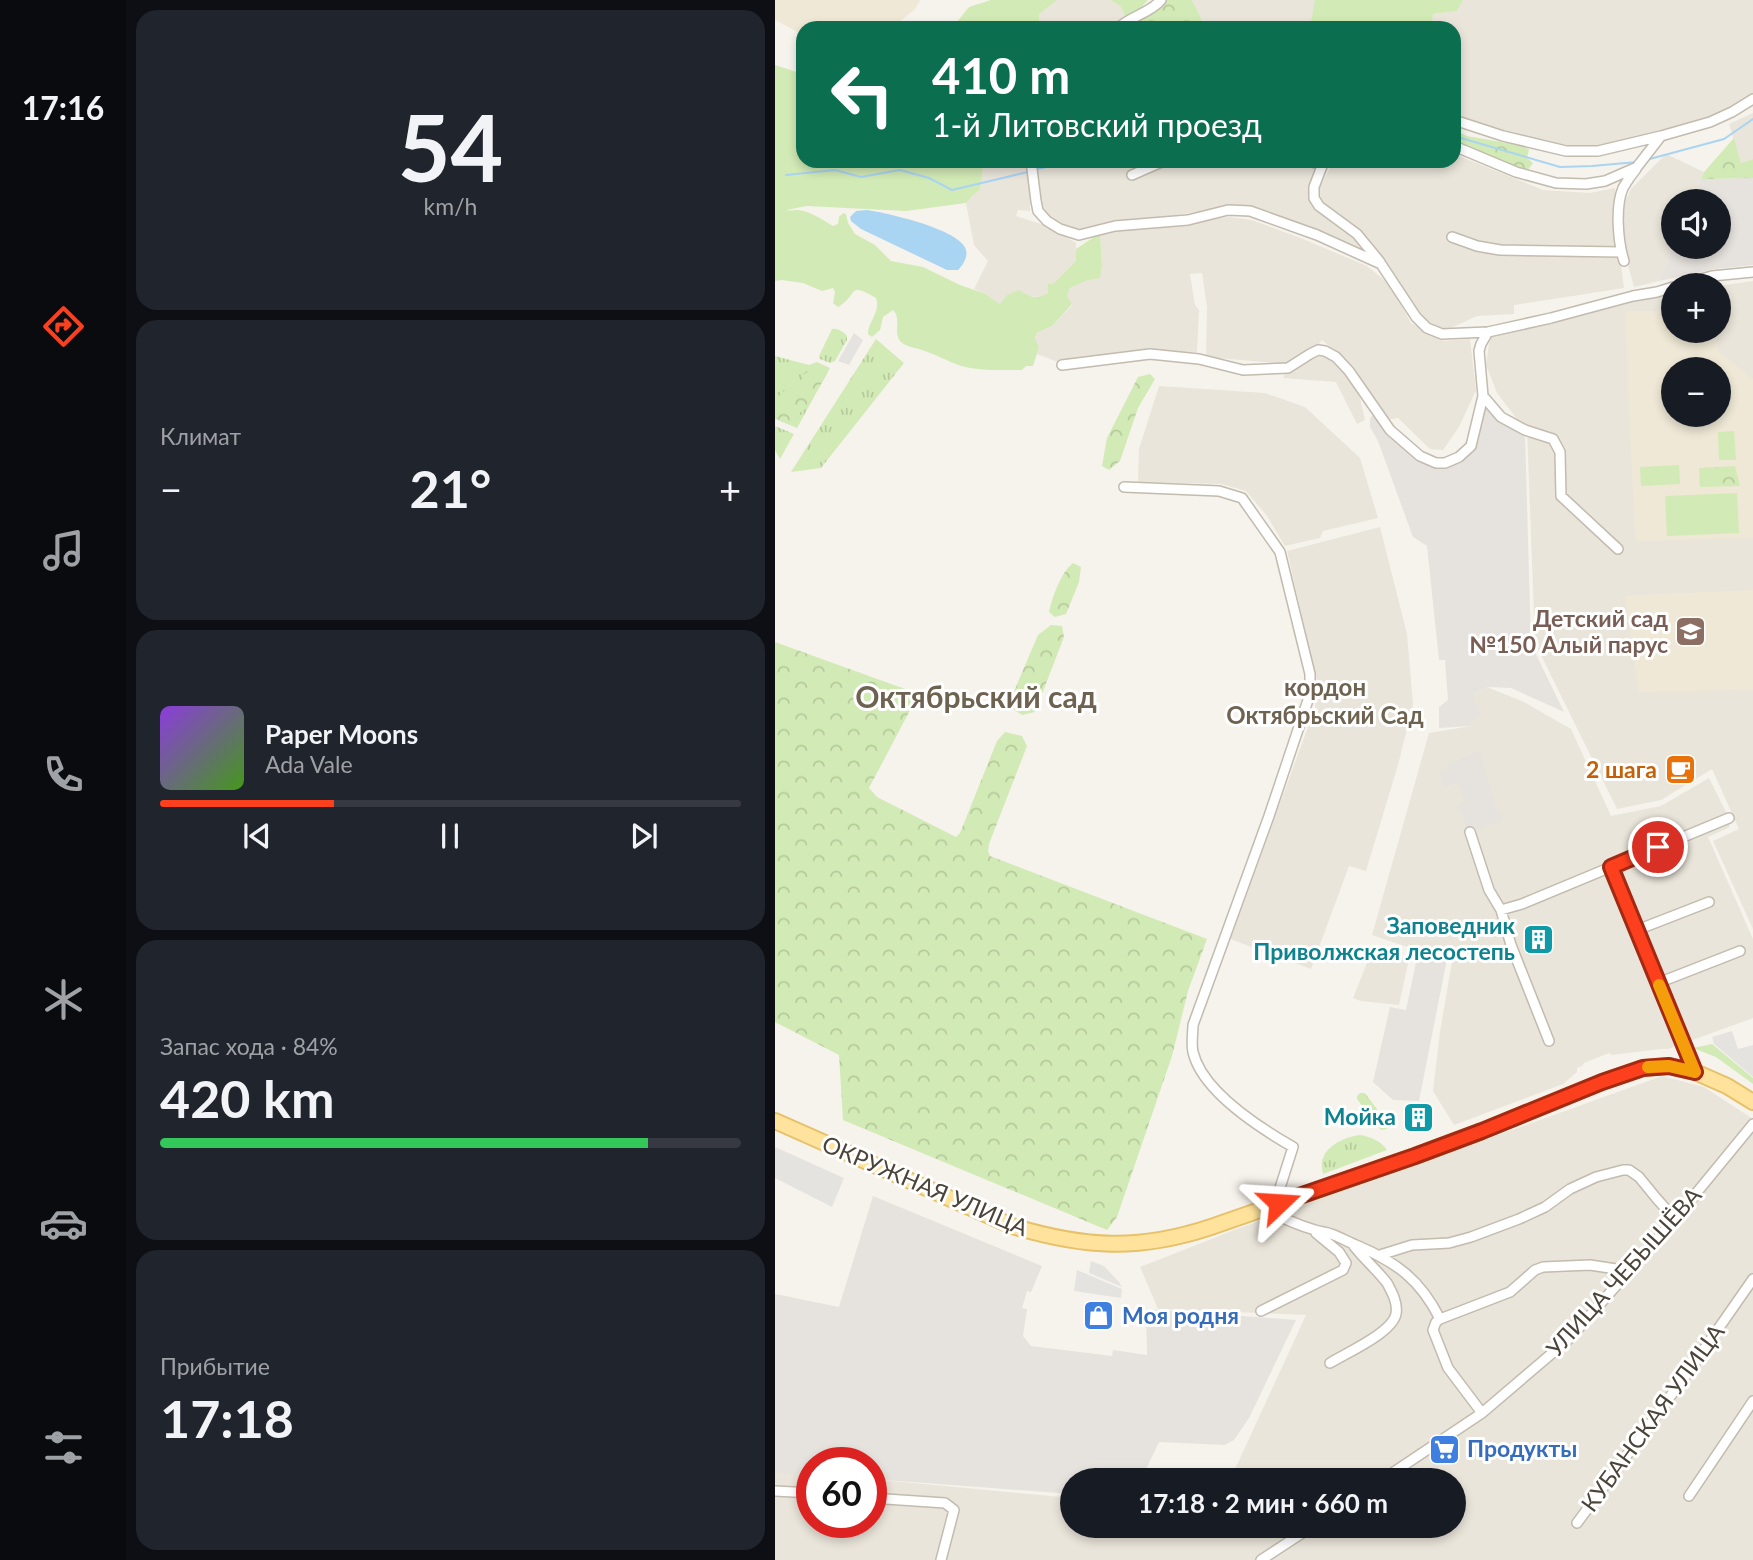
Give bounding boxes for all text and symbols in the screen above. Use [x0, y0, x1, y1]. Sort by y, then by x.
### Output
text: 410 m [932, 46, 1070, 104]
icon: left [817, 49, 908, 140]
text: 17:16 [22, 88, 104, 127]
text: 54 [398, 92, 503, 201]
text: 1-й Литовский проезд [932, 105, 1262, 144]
map controls [1661, 189, 1731, 427]
button: sound [1661, 189, 1731, 259]
text: km/h [424, 192, 477, 220]
button: + [1661, 273, 1731, 343]
icon: directions [39, 302, 88, 351]
button: − [1661, 357, 1731, 427]
text: Климат [160, 422, 241, 450]
text: 21° [410, 457, 491, 519]
text: − [160, 466, 182, 512]
text: + [719, 466, 741, 512]
icon: music [39, 526, 88, 575]
place label: Детский сад №150 Алый парус [1469, 604, 1668, 658]
school or university icon: Детский сад №150 Алый парус [1674, 615, 1708, 649]
district label: кордон Октябрьский Сад [1226, 672, 1424, 729]
district label: Октябрьский сад [855, 678, 1097, 714]
text: Paper Moons [265, 718, 418, 750]
icon: phone [39, 750, 88, 799]
text: Ada Vale [265, 750, 353, 778]
cafe icon: 2 шага [1663, 753, 1697, 787]
place label: 2 шага [1586, 755, 1657, 783]
icon: previous [238, 817, 276, 855]
icon: pause [431, 817, 469, 855]
icon: next [625, 817, 663, 855]
pin [1628, 817, 1688, 877]
icon: arrive [1639, 828, 1677, 866]
place label: Заповедник Приволжская лесостепь [1253, 911, 1516, 965]
building icon: Заповедник Приволжская лесостепь [1521, 922, 1555, 956]
icon: climate [39, 975, 88, 1024]
text: Запас хода · 84% [160, 1032, 338, 1060]
text: 420 km [160, 1067, 334, 1129]
building icon: Мойка [1402, 1100, 1436, 1134]
place label: Мойка [1324, 1102, 1396, 1130]
street label: ОКРУЖНАЯ УЛИЦА [818, 1129, 1033, 1241]
position arrow [1242, 1166, 1316, 1240]
street label: УЛИЦА ЧЕБЫШЁВА [1540, 1180, 1707, 1362]
icon: car [39, 1199, 88, 1248]
shop icon: Моя родня [1082, 1299, 1116, 1333]
place label: Моя родня [1122, 1301, 1239, 1329]
street label: КУБАНСКАЯ УЛИЦА [1575, 1318, 1730, 1517]
text: Прибытие [160, 1352, 270, 1380]
text: 17:18 [160, 1387, 294, 1449]
icon: filters [39, 1423, 88, 1472]
supermarket icon: Продукты [1427, 1432, 1461, 1466]
place label: Продукты [1467, 1434, 1577, 1462]
speed limit sign: 60 [796, 1447, 887, 1538]
text: 17:18 · 2 мин · 660 m [1138, 1487, 1388, 1519]

